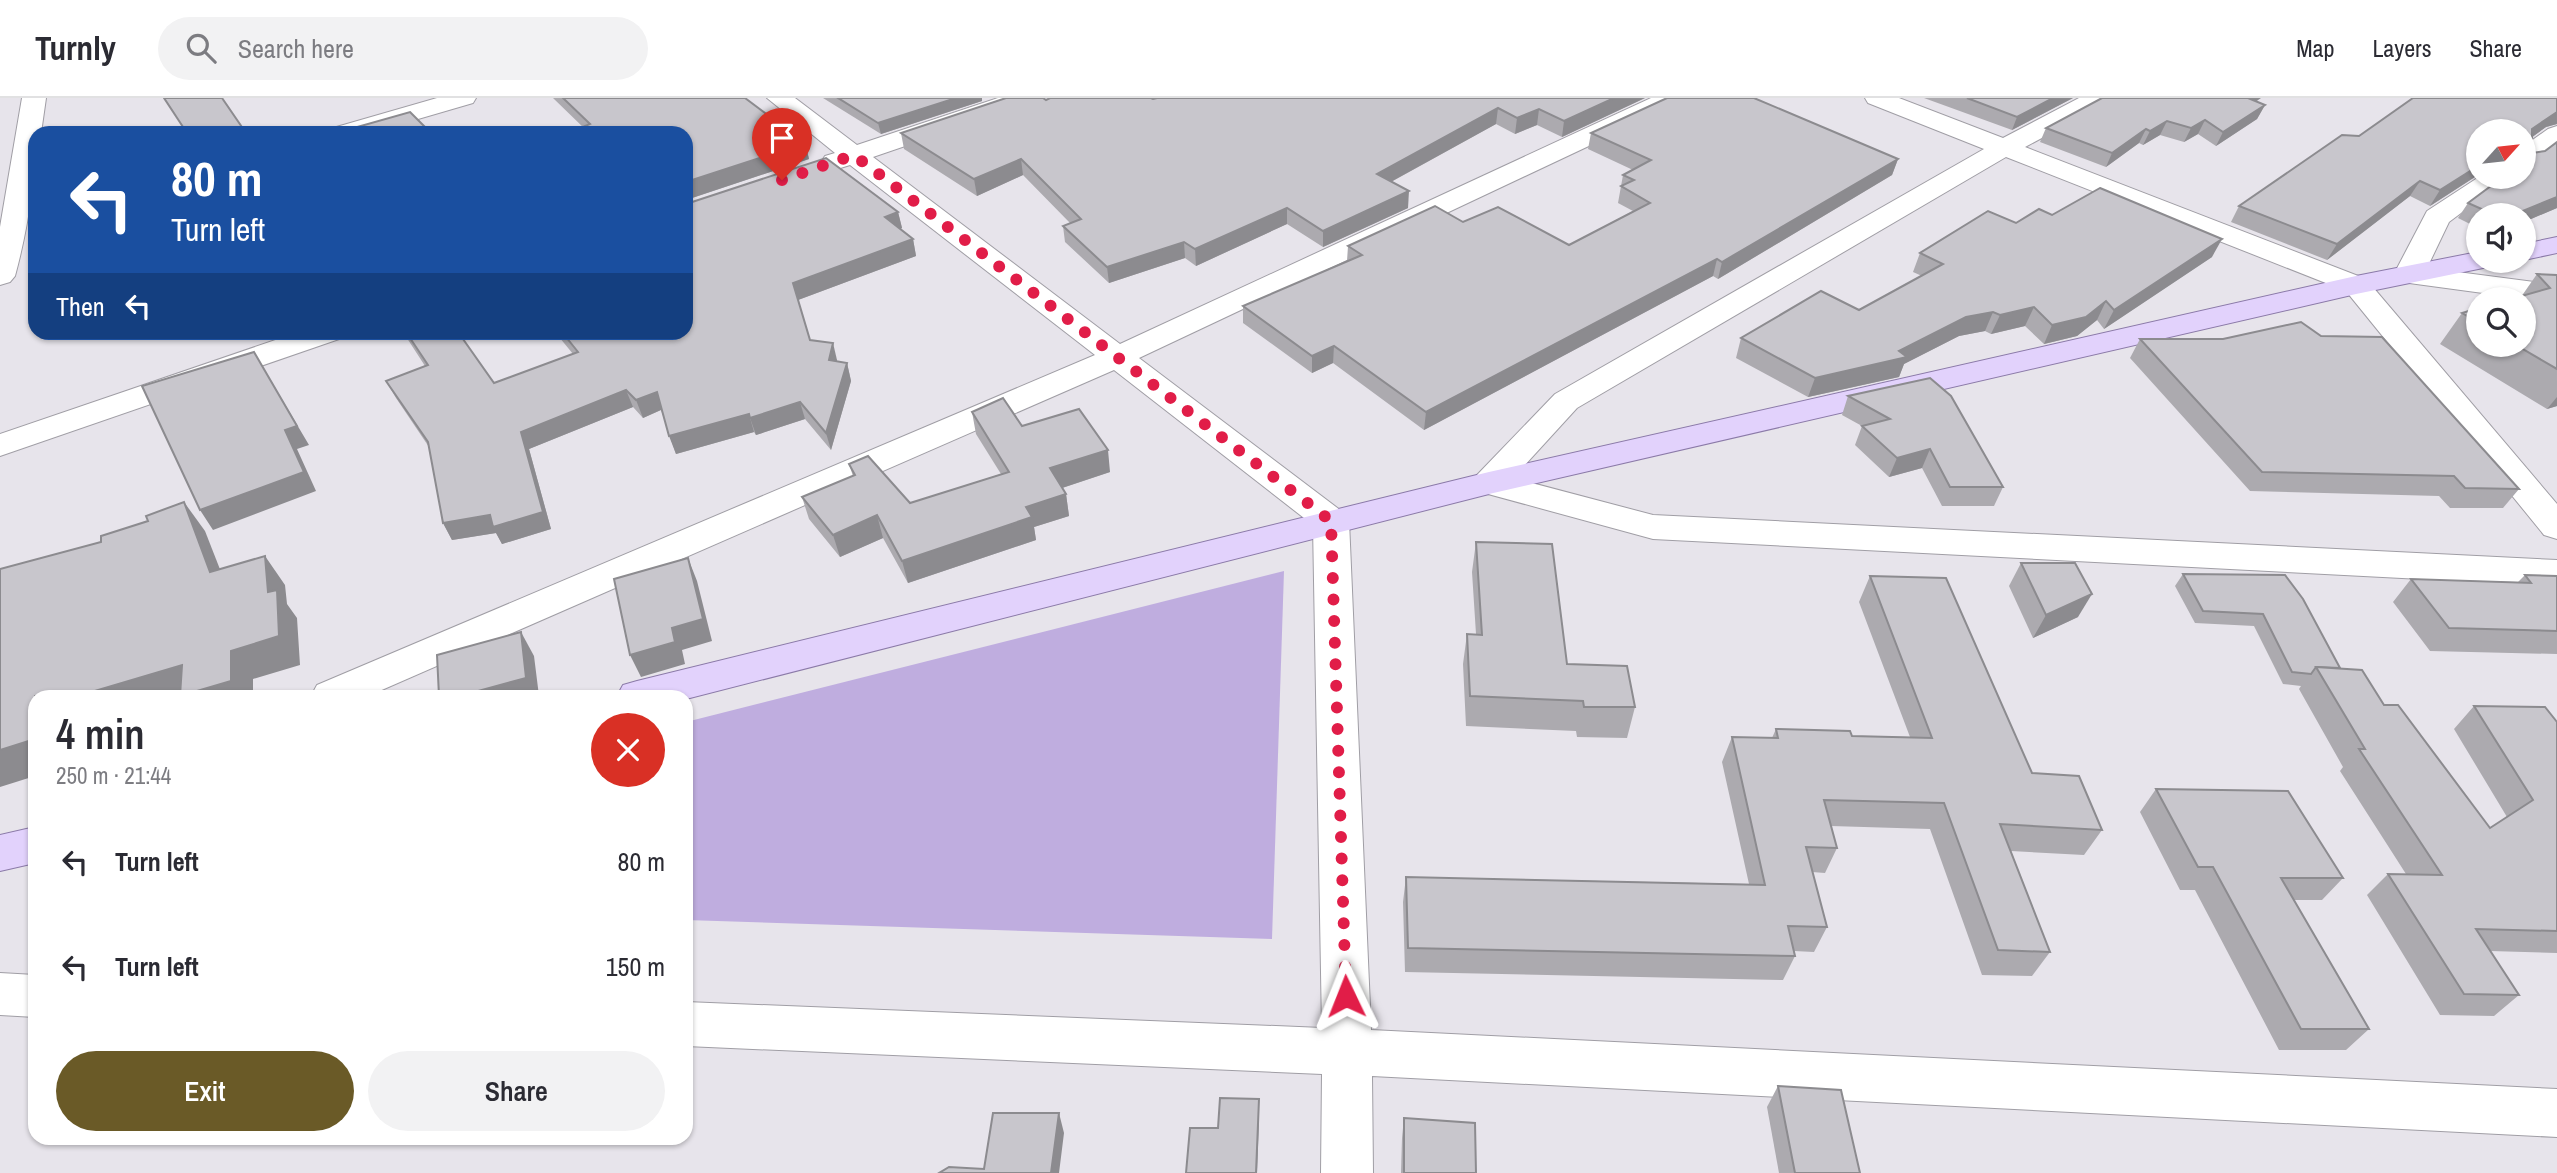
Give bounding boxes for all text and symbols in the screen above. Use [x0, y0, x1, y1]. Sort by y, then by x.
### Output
search box [158, 17, 648, 80]
text: Turnly [35, 26, 116, 70]
icon: search [182, 29, 220, 67]
text: Search here [238, 31, 354, 66]
text: Map [2296, 32, 2334, 64]
text: Layers [2372, 32, 2431, 64]
text: Share [2469, 32, 2522, 64]
pin [752, 108, 812, 180]
icon: arrive [763, 119, 801, 157]
north arrow [2466, 119, 2536, 189]
map controls [2466, 119, 2536, 357]
text: 80 m [171, 145, 263, 211]
icon: left [56, 154, 147, 245]
button: sound [2466, 203, 2536, 273]
text: Turn left [171, 208, 265, 251]
icon: left [119, 287, 157, 325]
button: search [2466, 287, 2536, 357]
text: Then [56, 289, 105, 324]
text: 4 min [56, 706, 145, 762]
button: close [591, 713, 665, 787]
text: 250 m · 21:44 [56, 760, 171, 791]
icon: left [56, 843, 94, 881]
text: Turn left [115, 844, 199, 879]
text: 80 m [618, 844, 665, 879]
icon: left [56, 948, 94, 986]
text: Turn left [115, 949, 199, 984]
text: 150 m [606, 949, 665, 984]
position arrow [1309, 959, 1383, 1033]
button: Exit [56, 1051, 354, 1131]
button: Share [368, 1051, 665, 1131]

